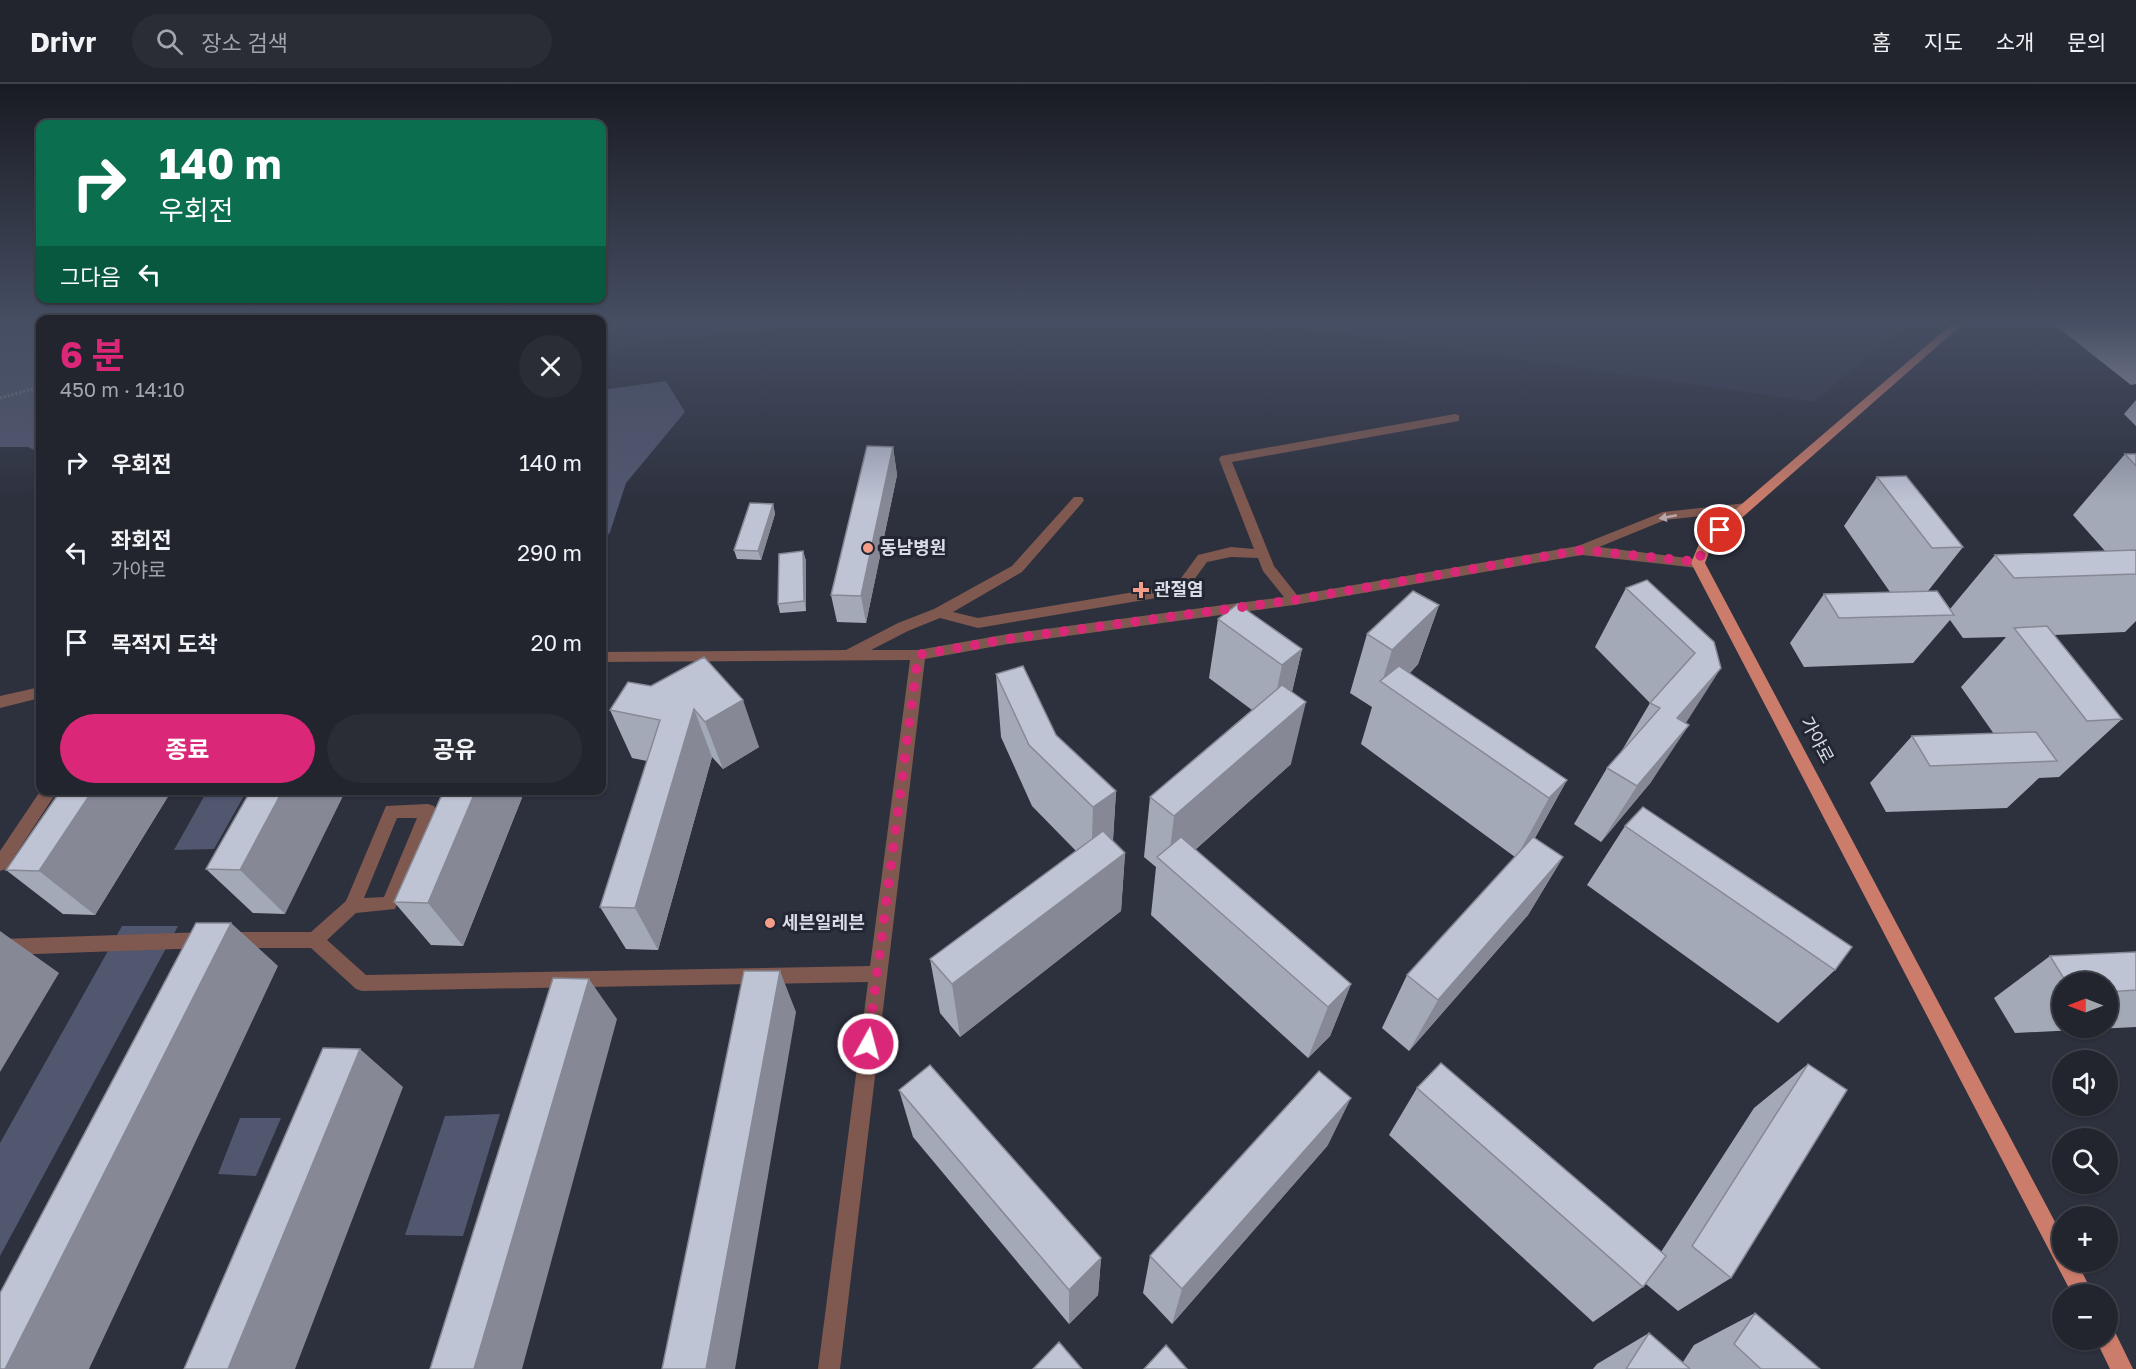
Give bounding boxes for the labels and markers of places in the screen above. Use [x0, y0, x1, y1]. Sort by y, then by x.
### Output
pin [1694, 504, 1745, 555]
place label: 동남병원 [880, 536, 946, 558]
marker: 동남병원 [861, 541, 875, 555]
place label: 관절염 [1154, 578, 1204, 600]
marker: 관절염 [1132, 581, 1150, 599]
place label: 세븐일레븐 [782, 911, 865, 933]
marker: 세븐일레븐 [763, 916, 777, 930]

